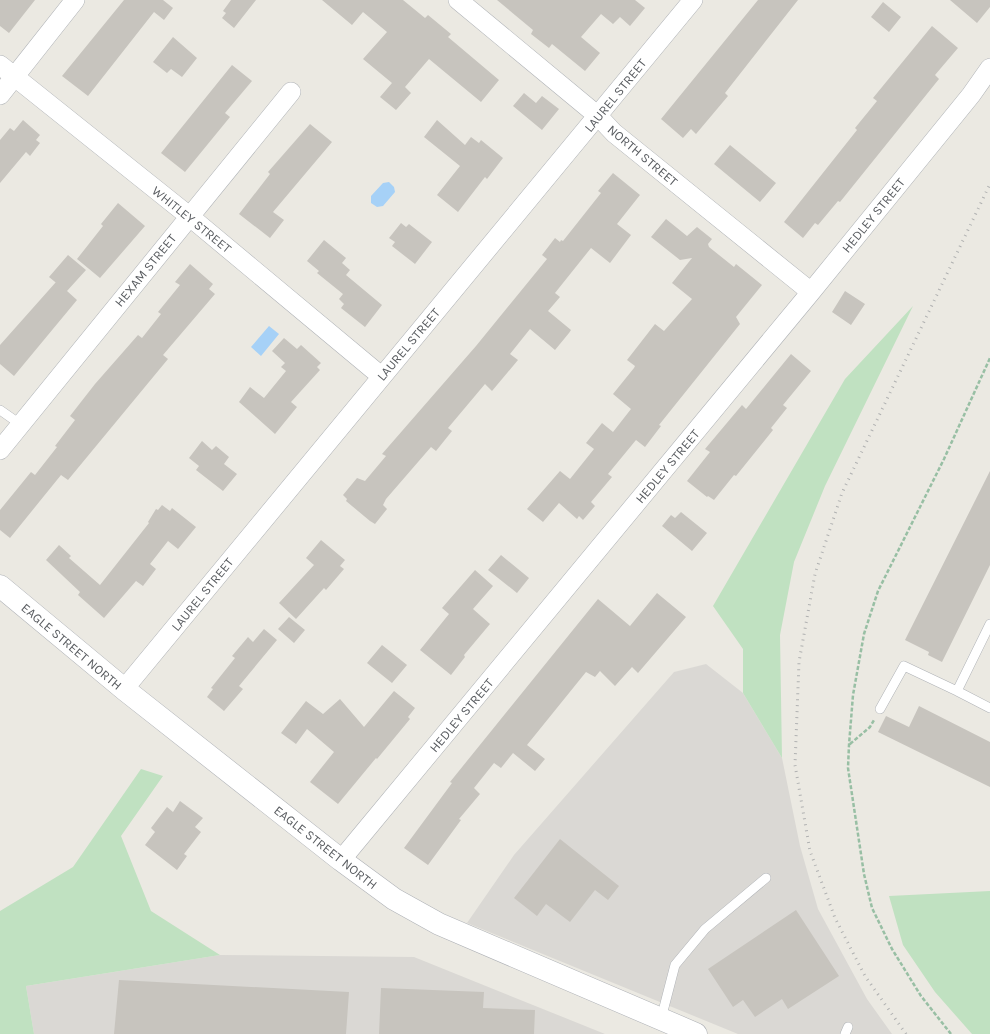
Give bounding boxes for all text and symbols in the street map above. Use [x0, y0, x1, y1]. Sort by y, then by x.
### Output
street label: LAUREL STREET [581, 55, 650, 135]
street label: NORTH STREET [605, 122, 681, 189]
street label: HEDLEY STREET [839, 175, 908, 256]
street label: WHITLEY STREET [149, 183, 235, 256]
street label: HEXAM STREET [111, 230, 180, 310]
street label: LAUREL STREET [374, 305, 443, 384]
street label: HEDLEY STREET [632, 426, 703, 506]
street label: LAUREL STREET [168, 554, 237, 634]
street label: EAGLE STREET NORTH [18, 600, 125, 693]
street label: HEDLEY STREET [426, 675, 497, 755]
street label: EAGLE STREET NORTH [271, 803, 380, 892]

